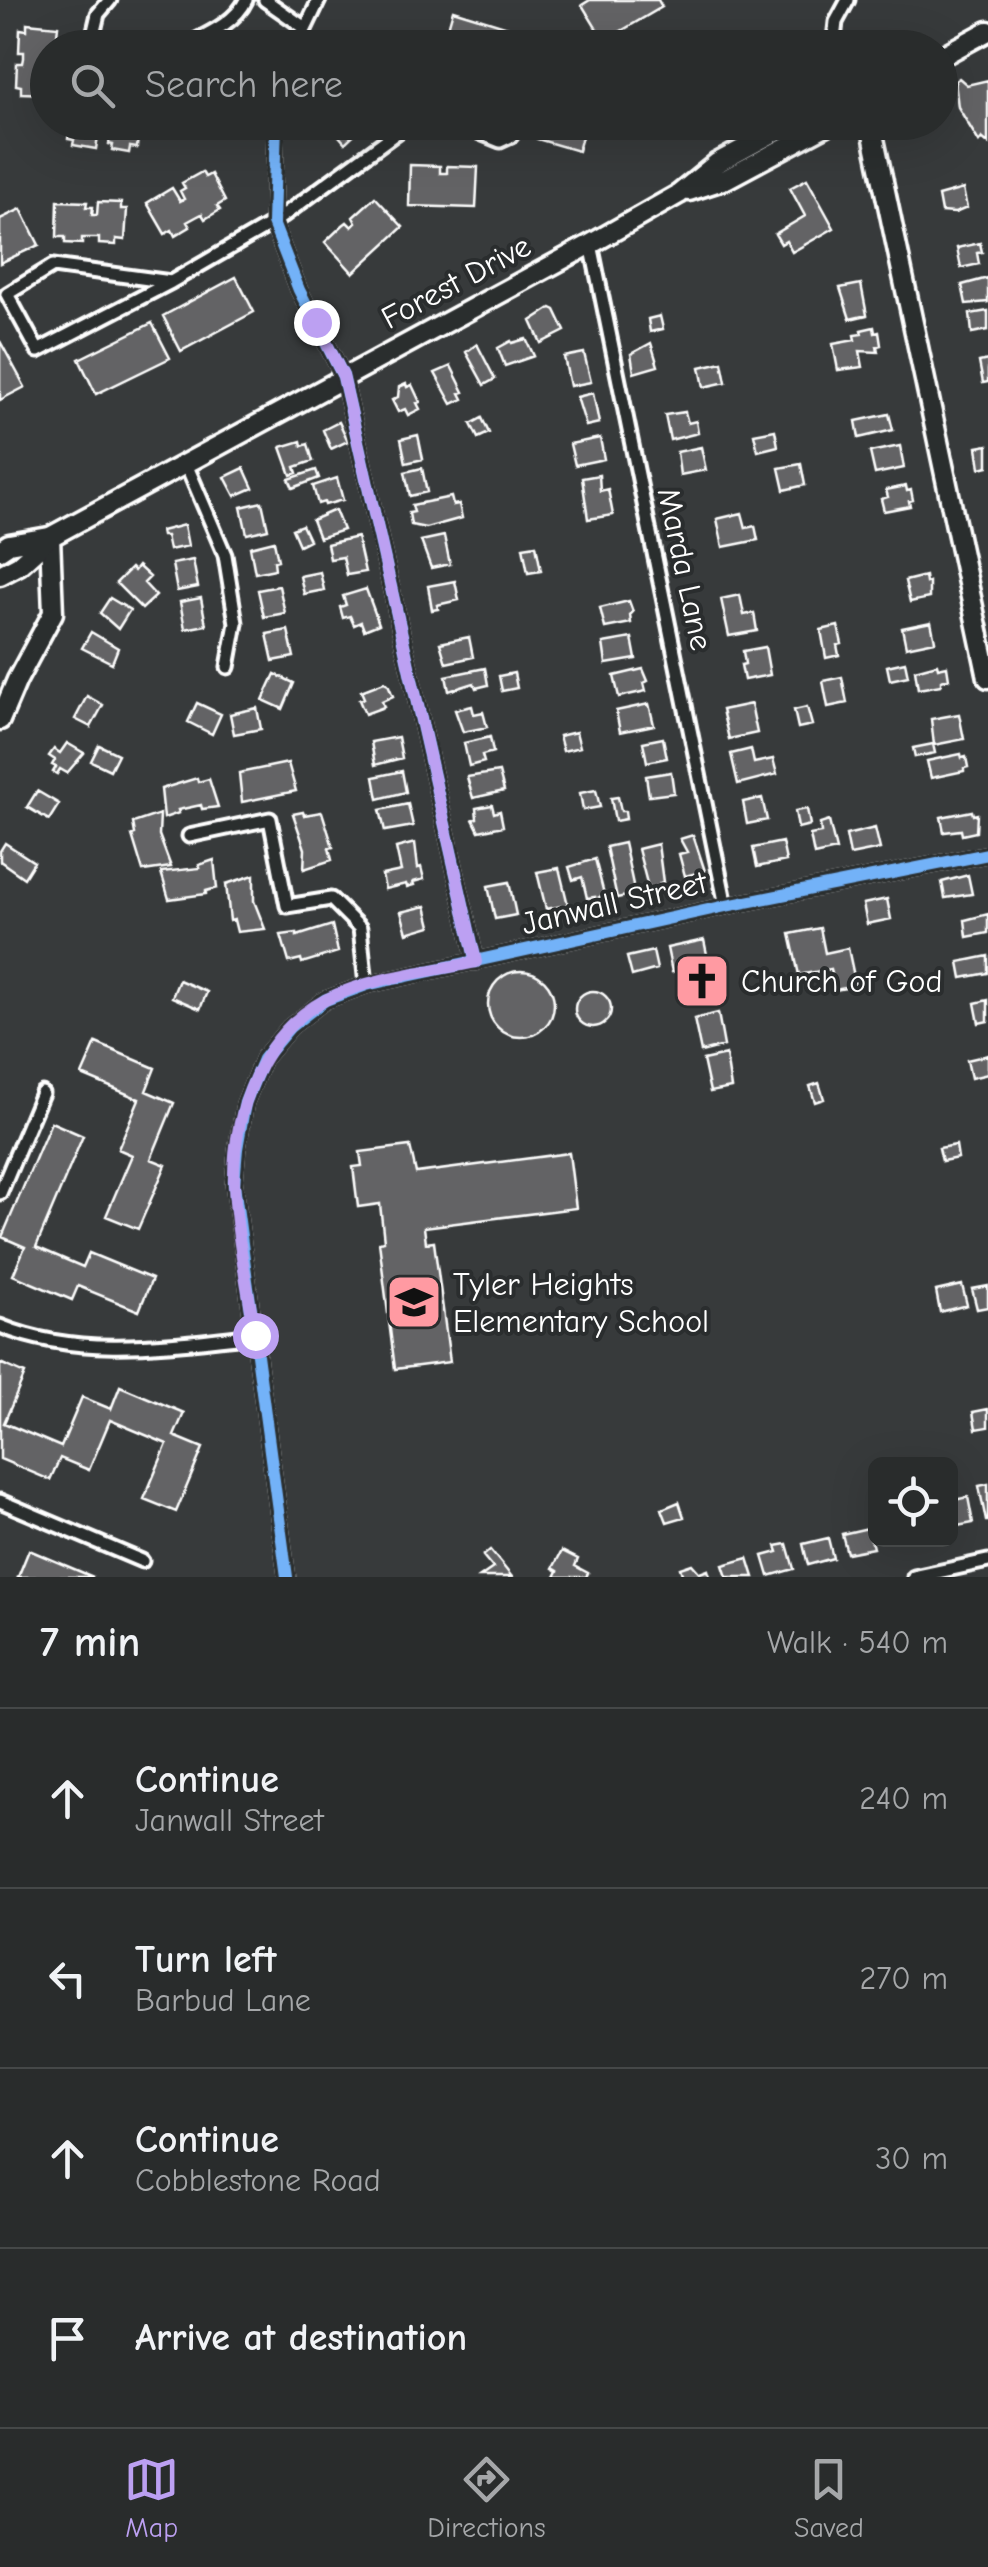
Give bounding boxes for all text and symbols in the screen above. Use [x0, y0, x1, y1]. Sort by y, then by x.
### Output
search box [30, 30, 958, 140]
icon: search [65, 58, 120, 113]
text: Search here [145, 63, 343, 107]
street label: Forest Drive [375, 227, 537, 337]
route end [294, 300, 340, 346]
street label: Marda Lane [650, 484, 720, 654]
street label: Janwall Street [518, 864, 711, 942]
church icon: Church of God [672, 951, 732, 1011]
place label: Church of God [741, 963, 942, 1000]
place label: Tyler Heights Elementary School [453, 1266, 709, 1340]
school or university icon: Tyler Heights Elementary School [384, 1272, 444, 1332]
route start [233, 1313, 279, 1359]
map controls [868, 1457, 958, 1547]
button: locate [868, 1457, 958, 1547]
text: 7 min [40, 1618, 140, 1667]
text: Walk · 540 m [767, 1624, 948, 1661]
text: Continue [135, 1758, 279, 1802]
icon: ahead [40, 1771, 95, 1826]
text: 240 m [859, 1780, 948, 1817]
text: Janwall Street [135, 1802, 324, 1839]
text: Turn left [135, 1938, 276, 1982]
icon: left [40, 1951, 95, 2006]
text: 270 m [860, 1960, 948, 1997]
text: Barbud Lane [135, 1982, 311, 2019]
text: Continue [135, 2118, 279, 2162]
icon: ahead [40, 2131, 95, 2186]
text: 30 m [875, 2140, 948, 2177]
text: Cobblestone Road [135, 2162, 381, 2199]
icon: arrive [40, 2311, 95, 2366]
text: Arrive at destination [135, 2316, 467, 2360]
tab: Map [124, 2452, 179, 2544]
tab: Directions [427, 2452, 546, 2544]
tab: Saved [794, 2452, 864, 2544]

